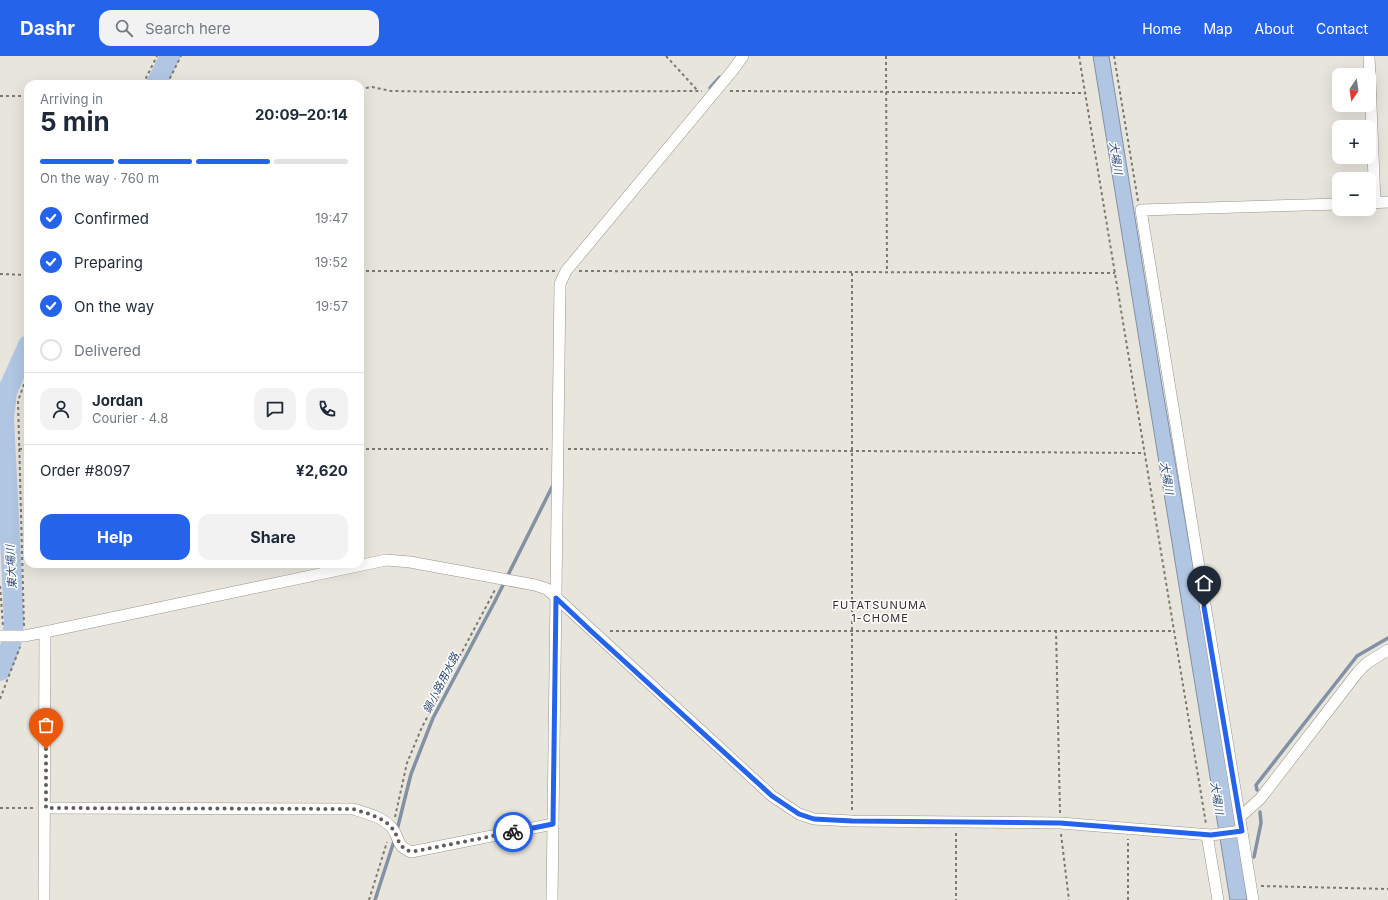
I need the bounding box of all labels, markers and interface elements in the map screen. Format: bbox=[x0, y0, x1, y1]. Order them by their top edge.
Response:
search box bbox=[99, 10, 379, 46]
text: Dashr bbox=[20, 17, 75, 40]
icon: search bbox=[113, 17, 135, 39]
text: Search here bbox=[145, 19, 231, 38]
text: Home bbox=[1142, 20, 1181, 37]
text: Map bbox=[1203, 20, 1233, 37]
text: About bbox=[1255, 20, 1294, 37]
text: Contact bbox=[1316, 20, 1368, 37]
north arrow bbox=[1332, 68, 1376, 112]
map controls bbox=[1332, 68, 1376, 216]
text: Arriving in bbox=[40, 91, 103, 107]
text: 20:09–20:14 bbox=[255, 105, 348, 124]
text: 5 min bbox=[40, 106, 110, 137]
button: + bbox=[1332, 120, 1376, 164]
water label: 大場川 bbox=[1107, 141, 1126, 176]
text: On the way · 760 m bbox=[40, 170, 159, 186]
button: − bbox=[1332, 172, 1376, 216]
icon: check bbox=[40, 207, 62, 229]
text: Confirmed bbox=[74, 209, 149, 228]
text: 19:47 bbox=[315, 210, 348, 226]
icon: check bbox=[40, 251, 62, 273]
text: Preparing bbox=[74, 253, 143, 272]
text: 19:52 bbox=[315, 254, 348, 270]
icon: check bbox=[40, 295, 62, 317]
text: On the way bbox=[74, 297, 154, 316]
text: 19:57 bbox=[316, 298, 348, 314]
text: Delivered bbox=[74, 341, 141, 360]
button: person bbox=[40, 388, 82, 430]
button: chat bbox=[254, 388, 296, 430]
button: phone bbox=[306, 388, 348, 430]
text: Jordan bbox=[92, 391, 143, 410]
text: Courier · 4.8 bbox=[92, 410, 168, 426]
text: Order #8097 bbox=[40, 461, 130, 480]
text: ¥2,620 bbox=[296, 461, 348, 480]
water label: 大場川 bbox=[1158, 461, 1177, 496]
button: Help bbox=[40, 514, 190, 560]
button: Share bbox=[198, 514, 348, 560]
water label: 東大場川 bbox=[3, 544, 19, 589]
pin bbox=[1187, 566, 1221, 607]
icon: home bbox=[1193, 572, 1215, 594]
district label: FUTATSUNUMA 1-CHOME bbox=[833, 598, 927, 625]
water label: 鍋小路用水路 bbox=[420, 650, 463, 716]
pin bbox=[29, 708, 63, 749]
icon: bag bbox=[35, 714, 57, 736]
water label: 大場川 bbox=[1208, 781, 1227, 816]
courier bbox=[493, 812, 533, 852]
icon: bike bbox=[502, 821, 524, 843]

